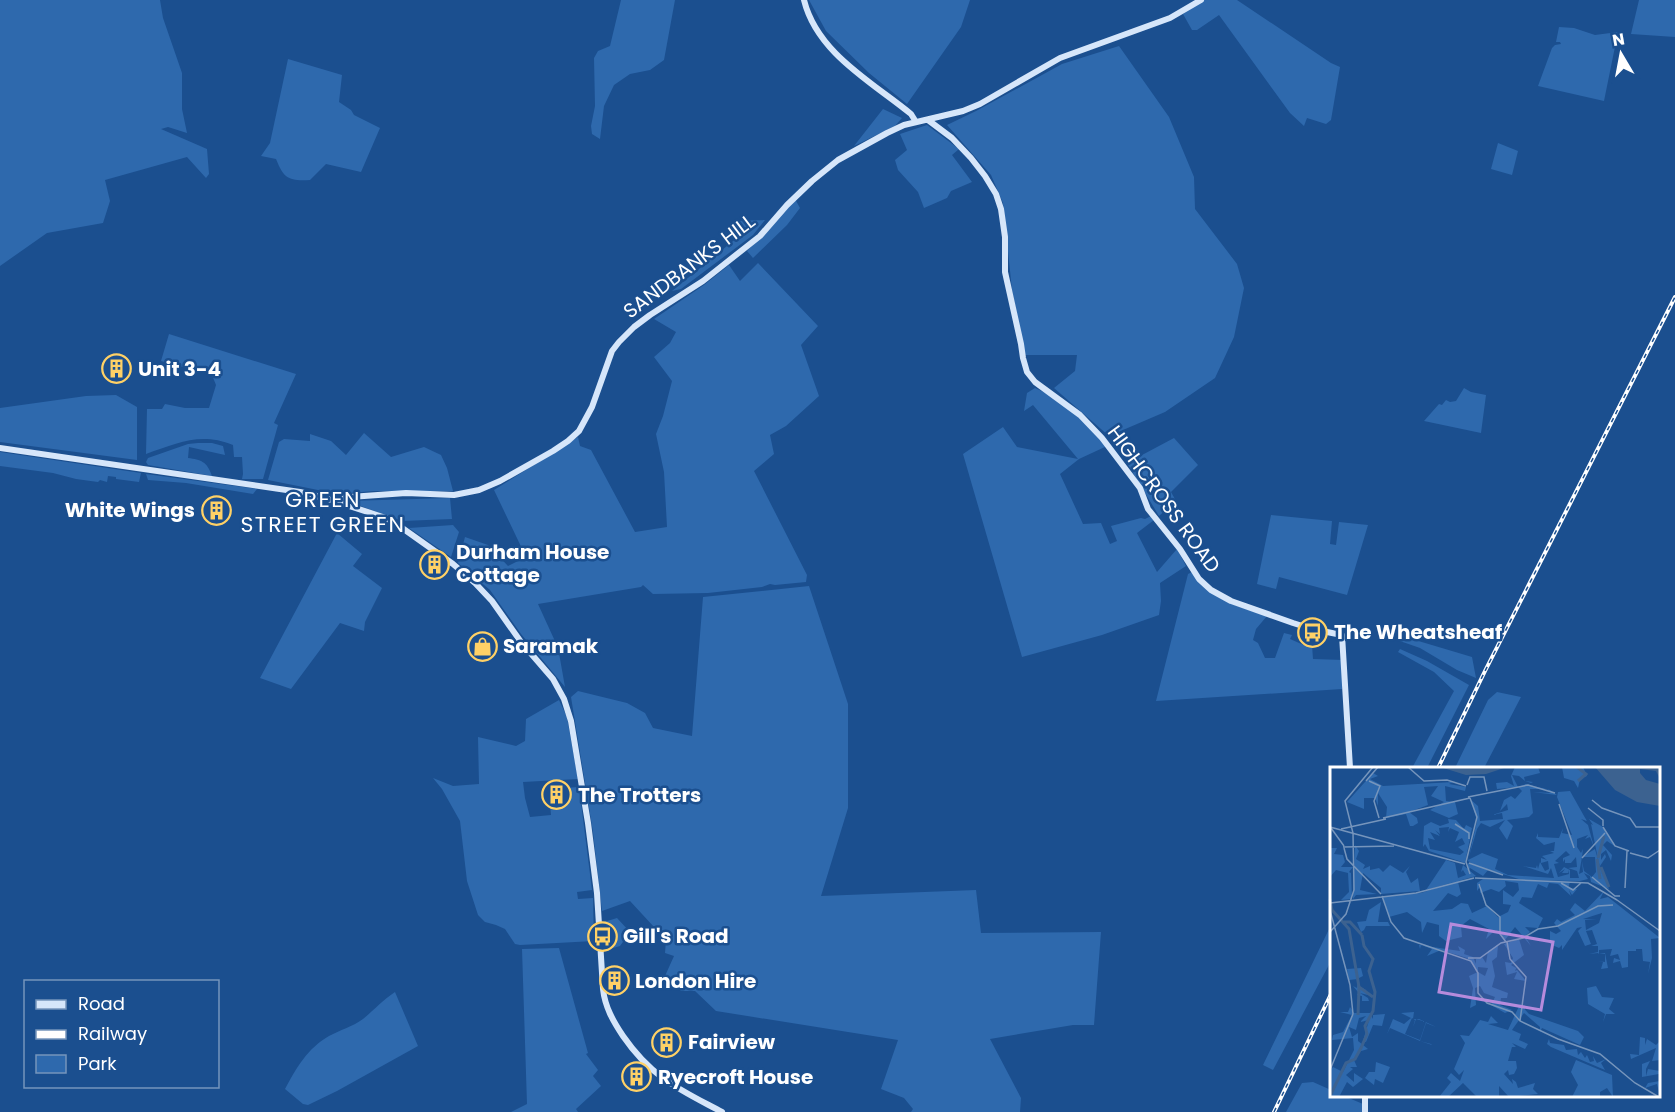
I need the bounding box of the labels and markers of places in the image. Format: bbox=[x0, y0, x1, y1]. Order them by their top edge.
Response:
building icon: Unit 3-4 bbox=[101, 353, 133, 385]
place label: Unit 3-4 bbox=[138, 355, 221, 383]
building icon: White Wings bbox=[200, 494, 232, 526]
place label: White Wings bbox=[65, 496, 195, 524]
place label: Durham House Cottage bbox=[456, 538, 609, 589]
building icon: Durham House Cottage bbox=[419, 548, 451, 580]
bus stop icon: The Wheatsheaf bbox=[1297, 616, 1329, 648]
place label: The Wheatsheaf bbox=[1334, 618, 1502, 646]
shop icon: Saramak bbox=[466, 630, 498, 662]
place label: Saramak bbox=[503, 632, 599, 660]
building icon: The Trotters bbox=[541, 779, 573, 811]
place label: The Trotters bbox=[578, 781, 701, 809]
bus stop icon: Gill's Road bbox=[586, 920, 618, 952]
place label: Gill's Road bbox=[623, 922, 729, 950]
building icon: London Hire bbox=[598, 965, 630, 997]
place label: London Hire bbox=[635, 967, 756, 995]
building icon: Fairview bbox=[651, 1026, 683, 1058]
place label: Fairview bbox=[688, 1028, 776, 1056]
building icon: Ryecroft House bbox=[621, 1061, 653, 1093]
place label: Ryecroft House bbox=[658, 1063, 813, 1091]

